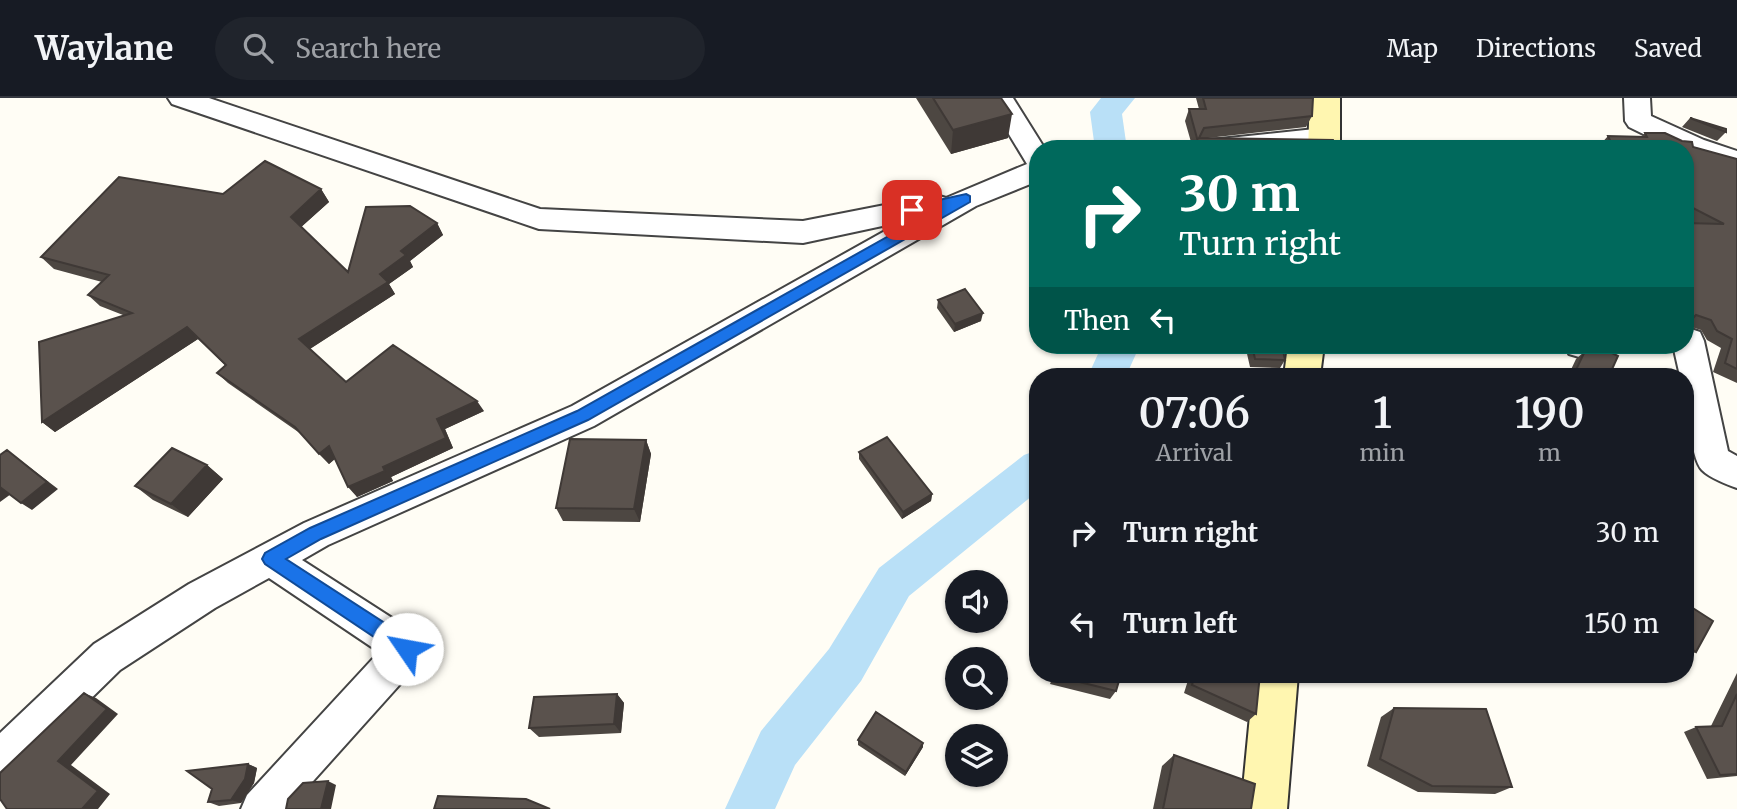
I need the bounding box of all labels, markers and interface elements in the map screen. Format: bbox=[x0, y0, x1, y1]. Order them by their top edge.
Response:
search box bbox=[215, 17, 705, 80]
text: Waylane bbox=[35, 28, 173, 69]
icon: search bbox=[239, 29, 277, 67]
text: Search here bbox=[295, 32, 441, 65]
text: Map bbox=[1387, 33, 1438, 64]
text: Directions bbox=[1476, 33, 1596, 64]
text: Saved bbox=[1634, 33, 1702, 64]
text: 30 m bbox=[1179, 163, 1300, 224]
icon: right bbox=[1064, 168, 1155, 259]
pin bbox=[882, 180, 942, 240]
icon: arrive bbox=[893, 191, 931, 229]
text: Turn right bbox=[1179, 224, 1341, 264]
icon: left bbox=[1144, 301, 1182, 339]
text: Then bbox=[1064, 304, 1130, 337]
text: 07:06 bbox=[1138, 387, 1250, 439]
text: 1 bbox=[1373, 387, 1392, 439]
text: 190 bbox=[1514, 387, 1585, 439]
text: Arrival bbox=[1156, 438, 1233, 467]
text: min bbox=[1359, 438, 1405, 467]
text: m bbox=[1538, 438, 1561, 467]
icon: right bbox=[1064, 514, 1102, 552]
text: Turn right bbox=[1123, 516, 1258, 549]
text: 30 m bbox=[1596, 516, 1659, 549]
map controls bbox=[945, 570, 1008, 787]
button: sound bbox=[945, 570, 1008, 633]
icon: left bbox=[1064, 605, 1102, 643]
text: Turn left bbox=[1123, 607, 1237, 640]
text: 150 m bbox=[1585, 607, 1659, 640]
position arrow bbox=[370, 612, 444, 686]
button: search bbox=[945, 647, 1008, 710]
button: layers bbox=[945, 724, 1008, 787]

